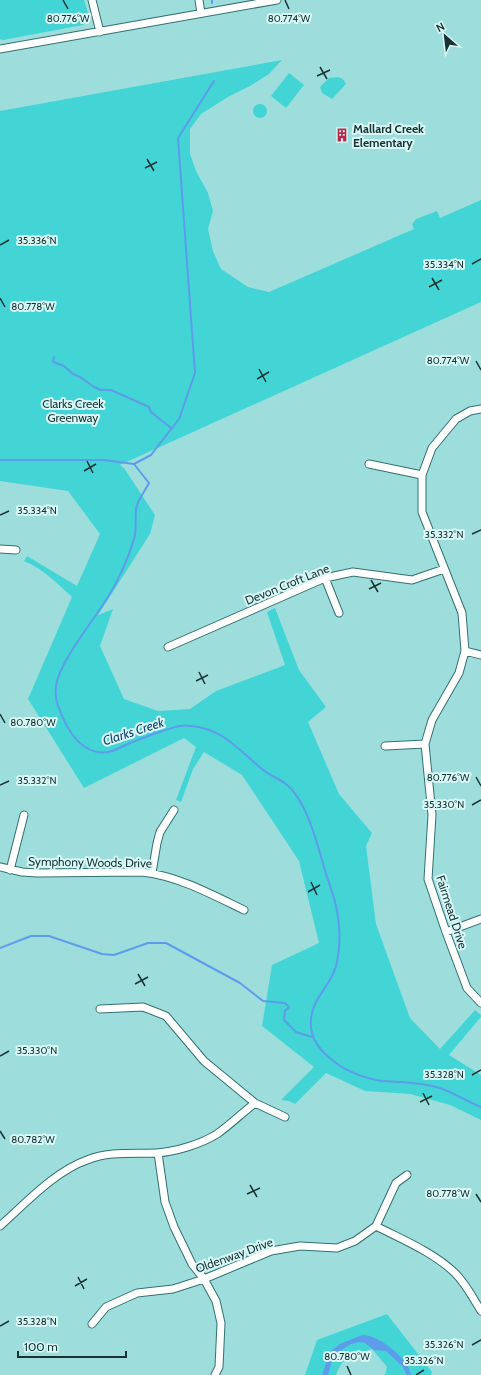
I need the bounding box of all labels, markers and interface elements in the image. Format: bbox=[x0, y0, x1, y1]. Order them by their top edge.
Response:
text: 80.776°W bbox=[47, 12, 90, 25]
text: 80.774°W bbox=[268, 12, 311, 25]
north arrow bbox=[425, 16, 465, 56]
text: N bbox=[434, 19, 447, 35]
place label: Mallard Creek Elementary bbox=[353, 121, 424, 150]
building icon: Mallard Creek Elementary bbox=[334, 127, 350, 143]
text: 35.336°N bbox=[17, 234, 57, 247]
text: 35.334°N bbox=[424, 258, 464, 271]
text: 80.778°W bbox=[11, 300, 55, 313]
text: 80.774°W bbox=[427, 354, 470, 367]
park label: Clarks Creek Greenway bbox=[42, 396, 104, 425]
text: 35.334°N bbox=[17, 504, 57, 517]
text: 35.332°N bbox=[425, 528, 463, 541]
street label: Devon Croft Lane bbox=[243, 560, 331, 608]
water label: Clarks Creek bbox=[100, 713, 166, 748]
text: 80.780°W bbox=[10, 716, 56, 729]
text: 80.776°W bbox=[427, 771, 470, 784]
text: 35.332°N bbox=[18, 774, 56, 787]
text: 35.330°N bbox=[424, 798, 464, 811]
street label: Symphony Woods Drive bbox=[28, 853, 152, 871]
street label: Fairmead Drive bbox=[433, 873, 471, 951]
text: 35.330°N bbox=[17, 1044, 57, 1057]
text: 35.328°N bbox=[424, 1068, 464, 1081]
text: 80.782°W bbox=[11, 1133, 55, 1146]
text: 80.778°W bbox=[426, 1187, 470, 1200]
street label: Oldenway Drive bbox=[193, 1234, 275, 1276]
text: 35.328°N bbox=[17, 1315, 57, 1328]
scale bar bbox=[18, 1333, 126, 1359]
text: 35.326°N bbox=[424, 1338, 464, 1351]
text: 100 m bbox=[24, 1339, 58, 1354]
text: 80.780°W bbox=[324, 1350, 370, 1363]
text: 35.326°N bbox=[404, 1354, 444, 1367]

